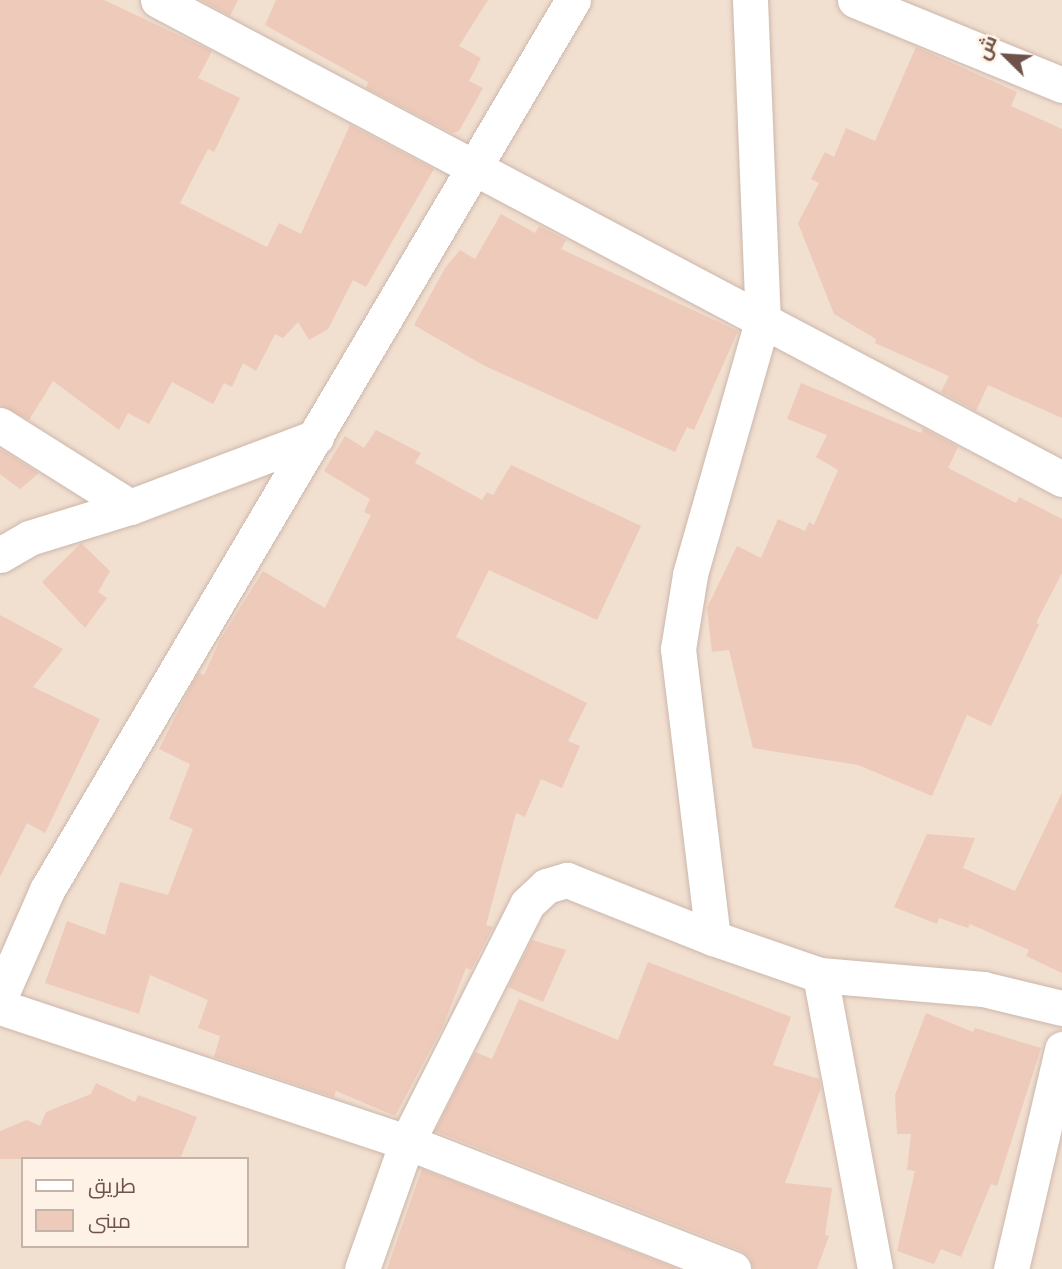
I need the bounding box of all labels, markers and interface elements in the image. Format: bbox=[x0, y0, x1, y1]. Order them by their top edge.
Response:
north arrow bbox=[971, 21, 1041, 91]
text: ش bbox=[971, 31, 1003, 63]
legend bbox=[21, 1157, 248, 1248]
text: طريق bbox=[88, 1173, 136, 1199]
text: مبنى bbox=[88, 1208, 131, 1234]

